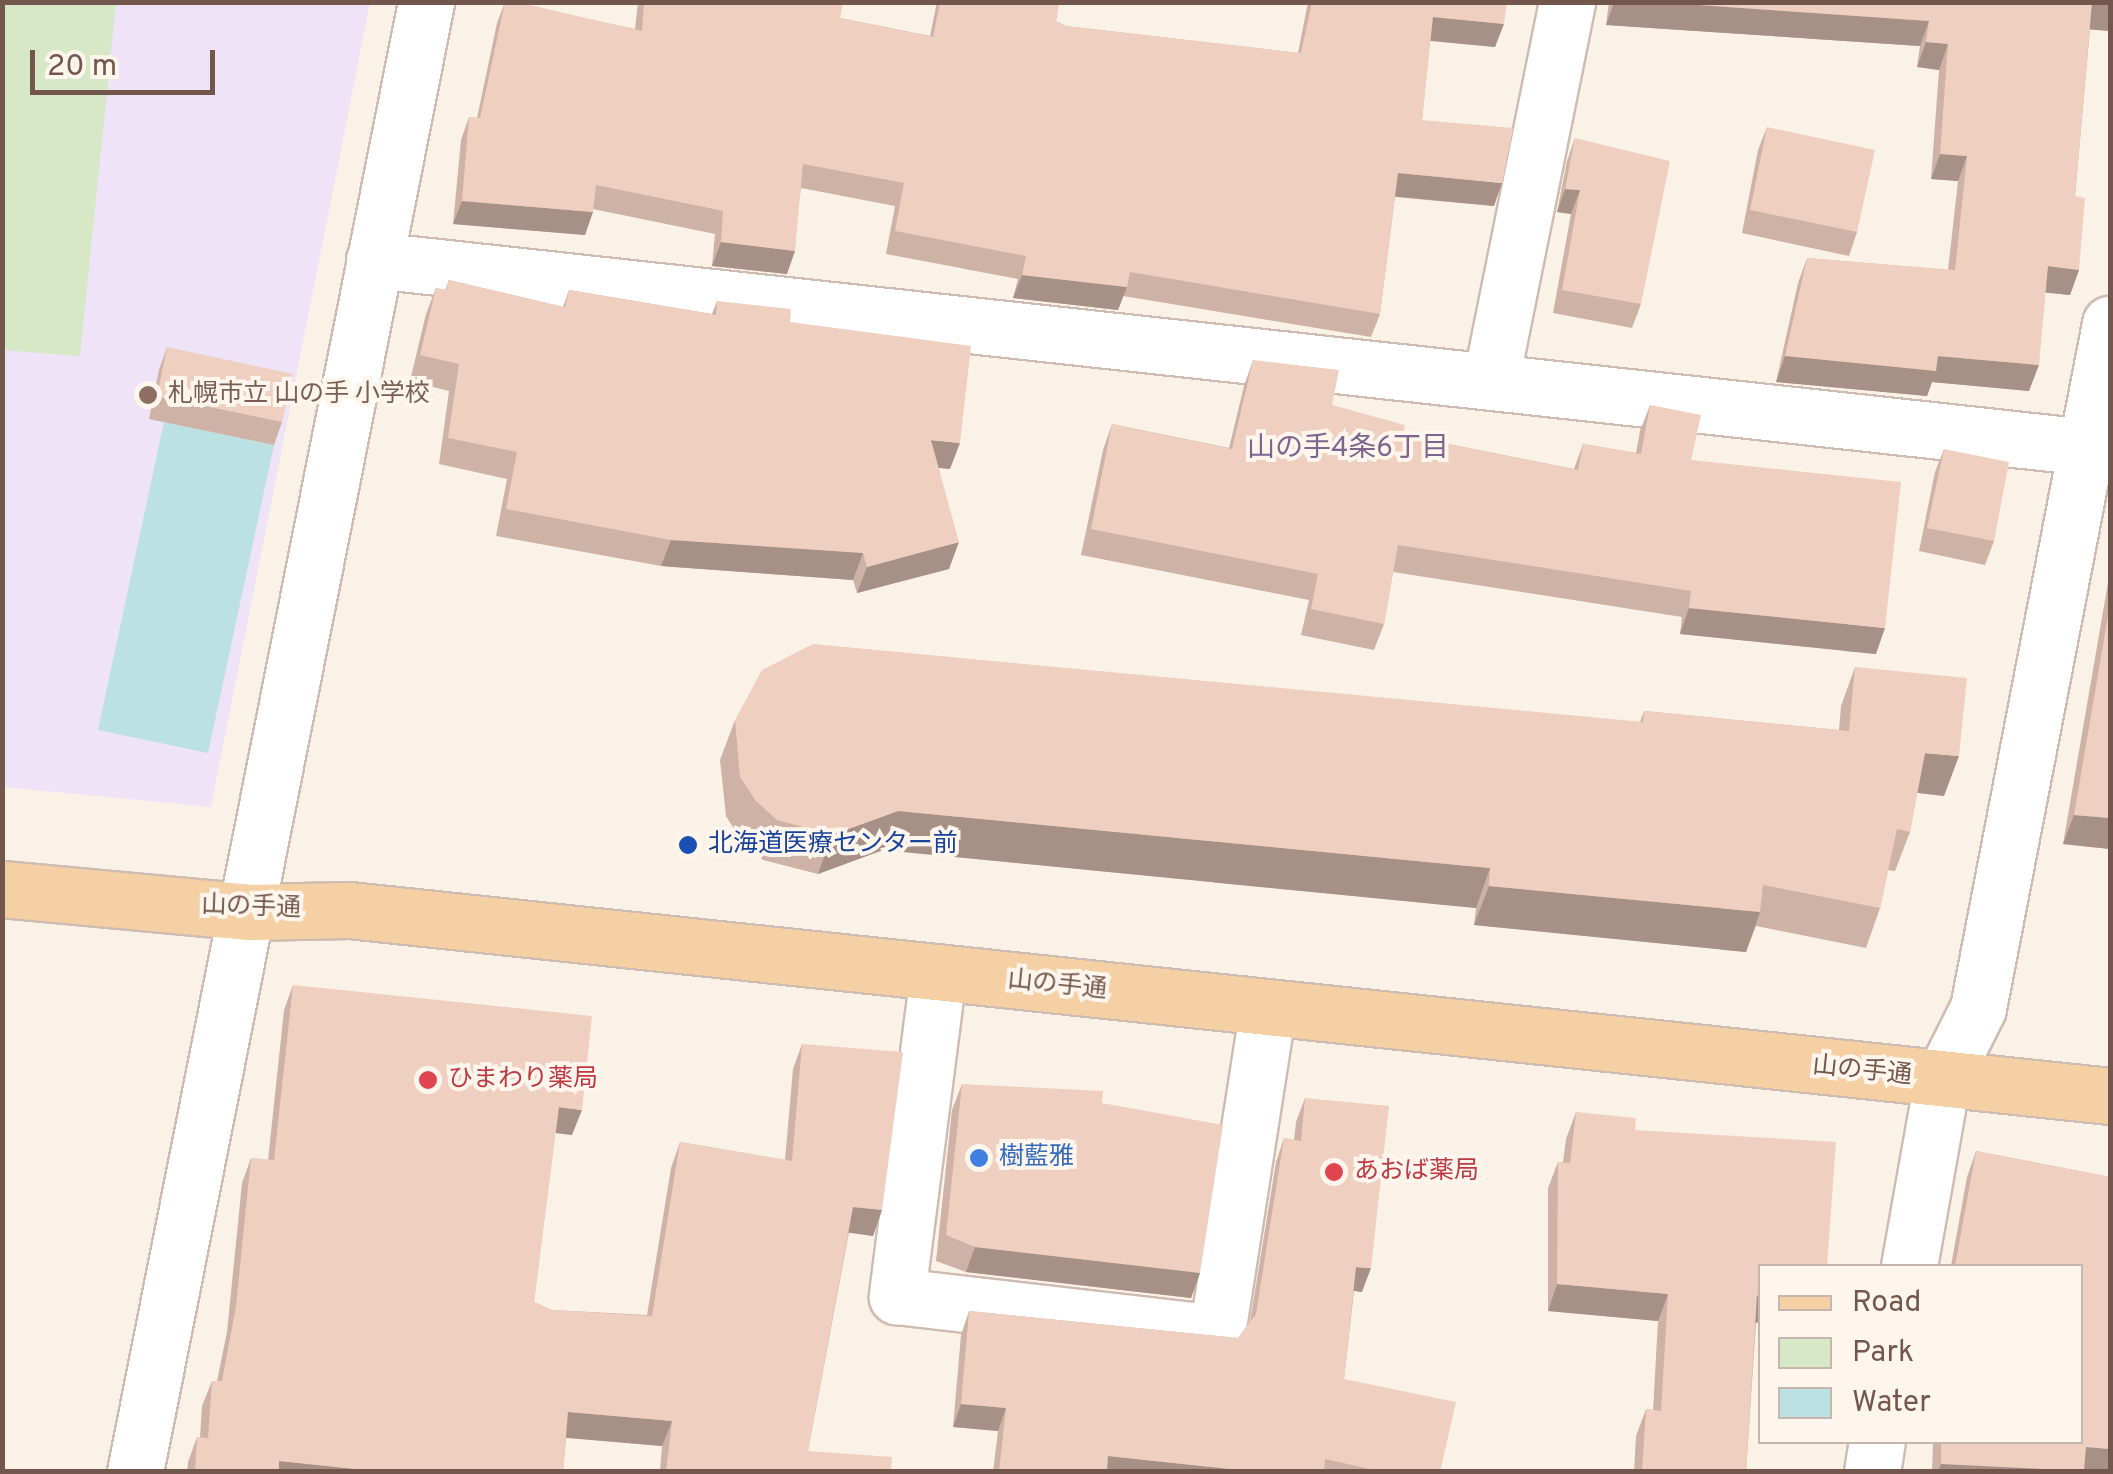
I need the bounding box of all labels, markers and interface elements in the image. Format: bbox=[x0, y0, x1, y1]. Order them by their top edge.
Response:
scale bar bbox=[35, 30, 220, 92]
text: 20 m bbox=[47, 49, 117, 86]
place label: 札幌市立 山の手 小学校 bbox=[168, 380, 430, 410]
marker: 札幌市立 山の手 小学校 bbox=[137, 384, 159, 406]
district label: 山の手4条6丁目 bbox=[1247, 432, 1449, 466]
place label: 北海道医療センター前 bbox=[708, 830, 958, 860]
marker: 北海道医療センター前 bbox=[677, 834, 699, 856]
street label: 山の手通 bbox=[201, 891, 301, 925]
street label: 山の手通 bbox=[1006, 966, 1108, 1006]
street label: 山の手通 bbox=[1811, 1052, 1913, 1092]
place label: ひまわり薬局 bbox=[448, 1065, 598, 1095]
marker: ひまわり薬局 bbox=[417, 1069, 439, 1091]
place label: 樹藍雅 bbox=[999, 1143, 1074, 1173]
marker: 樹藍雅 bbox=[968, 1147, 990, 1169]
place label: あおば薬局 bbox=[1354, 1157, 1479, 1187]
marker: あおば薬局 bbox=[1323, 1161, 1345, 1183]
legend bbox=[1758, 1264, 2083, 1444]
text: Road bbox=[1852, 1285, 1921, 1322]
text: Park bbox=[1852, 1335, 1914, 1372]
text: Water bbox=[1852, 1385, 1931, 1422]

